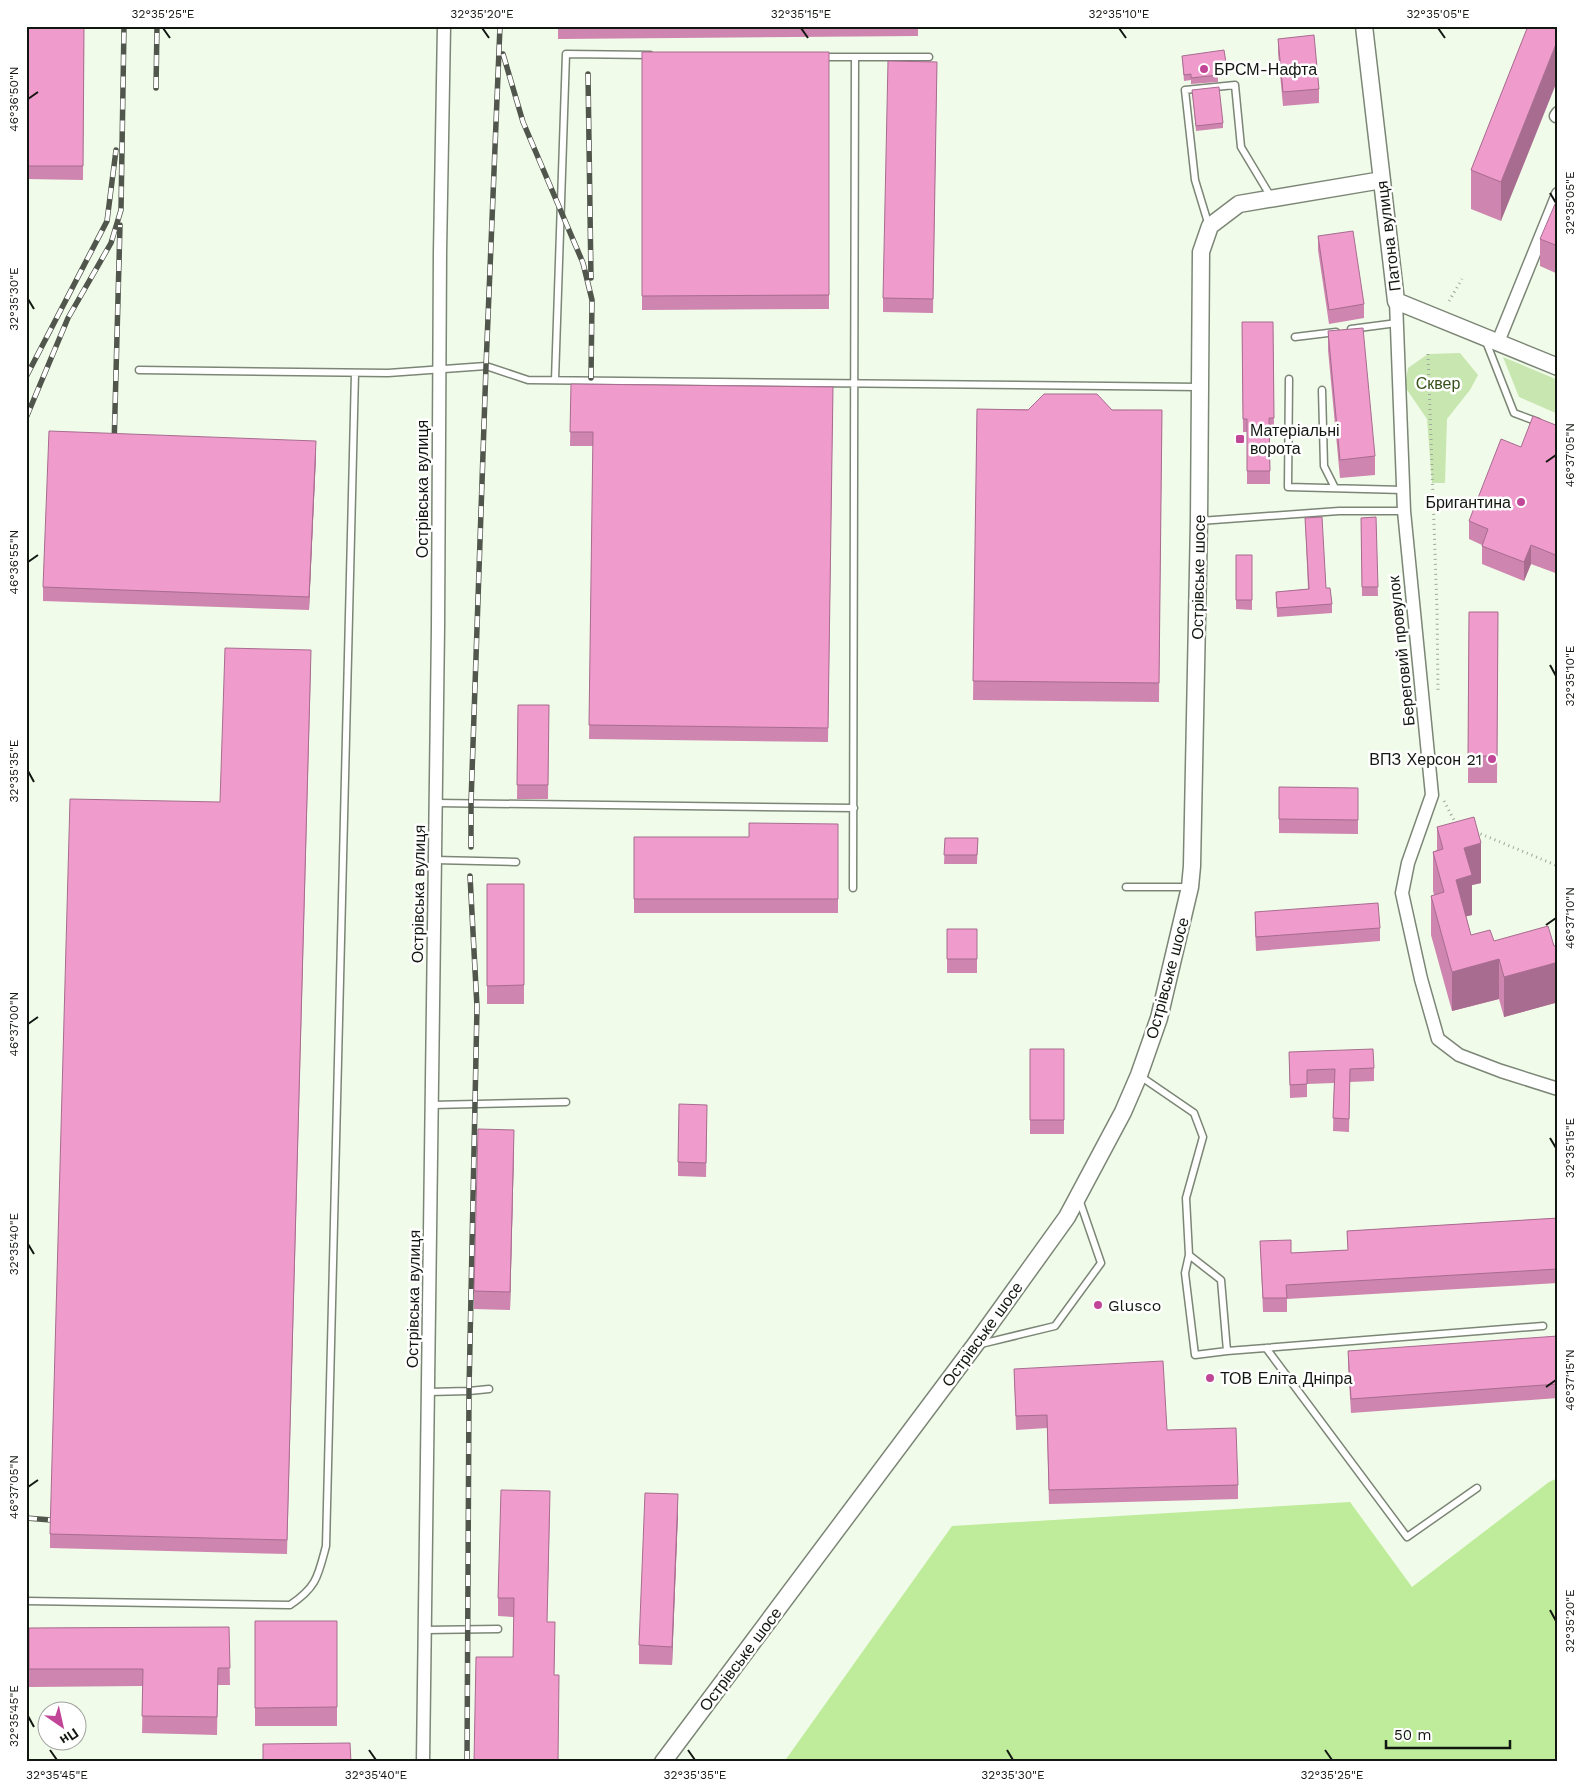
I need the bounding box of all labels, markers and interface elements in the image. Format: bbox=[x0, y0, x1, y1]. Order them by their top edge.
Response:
text: 32°35'25"E bbox=[132, 7, 195, 21]
text: 32°35'20"E bbox=[450, 7, 514, 21]
text: 32°35'15"E bbox=[771, 7, 832, 21]
text: 32°35'10"E bbox=[1089, 7, 1150, 21]
text: 32°35'05"E bbox=[1406, 7, 1470, 21]
place label: БРСМ-Нафта bbox=[1214, 60, 1317, 79]
marker: БРСМ-Нафта bbox=[1198, 63, 1210, 75]
text: 46°36'50"N bbox=[7, 66, 21, 132]
text: 32°35'05"E bbox=[1563, 171, 1577, 235]
street label: Патона вулиця bbox=[1372, 180, 1405, 292]
text: 32°35'30"E bbox=[7, 267, 21, 331]
park label: Сквер bbox=[1416, 374, 1460, 393]
street label: Острівська вулиця bbox=[413, 420, 432, 558]
place label: Матеріальні ворота bbox=[1250, 421, 1340, 458]
text: 46°37'05"N bbox=[1563, 423, 1577, 487]
marker: Матеріальні ворота bbox=[1234, 433, 1246, 445]
place label: Бригантина bbox=[1425, 493, 1511, 512]
marker: Бригантина bbox=[1515, 496, 1527, 508]
street label: Острівське шосе bbox=[1188, 514, 1209, 640]
text: 46°36'55"N bbox=[7, 530, 21, 594]
street label: Береговий провулок bbox=[1384, 574, 1419, 727]
text: 32°35'10"E bbox=[1563, 645, 1577, 706]
text: 32°35'35"E bbox=[7, 739, 21, 802]
place label: ВПЗ Херсон 21 bbox=[1369, 750, 1482, 769]
marker: ВПЗ Херсон 21 bbox=[1486, 753, 1498, 765]
street label: Острівська вулиця bbox=[408, 825, 429, 963]
text: 46°37'10"N bbox=[1563, 887, 1577, 949]
street label: Острівське шосе bbox=[1142, 915, 1193, 1041]
text: 46°37'00"N bbox=[7, 992, 21, 1056]
text: 32°35'15"E bbox=[1563, 1117, 1577, 1178]
text: 32°35'40"E bbox=[7, 1212, 21, 1275]
street label: Острівська вулиця bbox=[403, 1230, 424, 1368]
street label: Острівське шосе bbox=[938, 1278, 1027, 1390]
place label: Glusco bbox=[1108, 1296, 1161, 1315]
marker: Glusco bbox=[1092, 1299, 1104, 1311]
text: 46°37'15"N bbox=[1563, 1349, 1577, 1411]
place label: ТОВ Еліта Дніпра bbox=[1220, 1369, 1352, 1388]
marker: ТОВ Еліта Дніпра bbox=[1204, 1372, 1216, 1384]
text: 46°37'05"N bbox=[7, 1455, 21, 1519]
text: 32°35'20"E bbox=[1563, 1589, 1577, 1653]
street label: Острівське шосе bbox=[695, 1604, 786, 1715]
text: 32°35'45"E bbox=[7, 1685, 21, 1747]
north arrow bbox=[38, 1700, 88, 1750]
scale bar bbox=[1386, 1718, 1510, 1750]
text: Пн bbox=[57, 1725, 81, 1749]
text: 50 m bbox=[1394, 1726, 1431, 1744]
text: 32°35'45"E bbox=[26, 1768, 88, 1782]
text: 32°35'40"E bbox=[345, 1768, 408, 1782]
text: 32°35'35"E bbox=[664, 1768, 727, 1782]
text: 32°35'30"E bbox=[981, 1768, 1045, 1782]
text: 32°35'25"E bbox=[1301, 1768, 1364, 1782]

